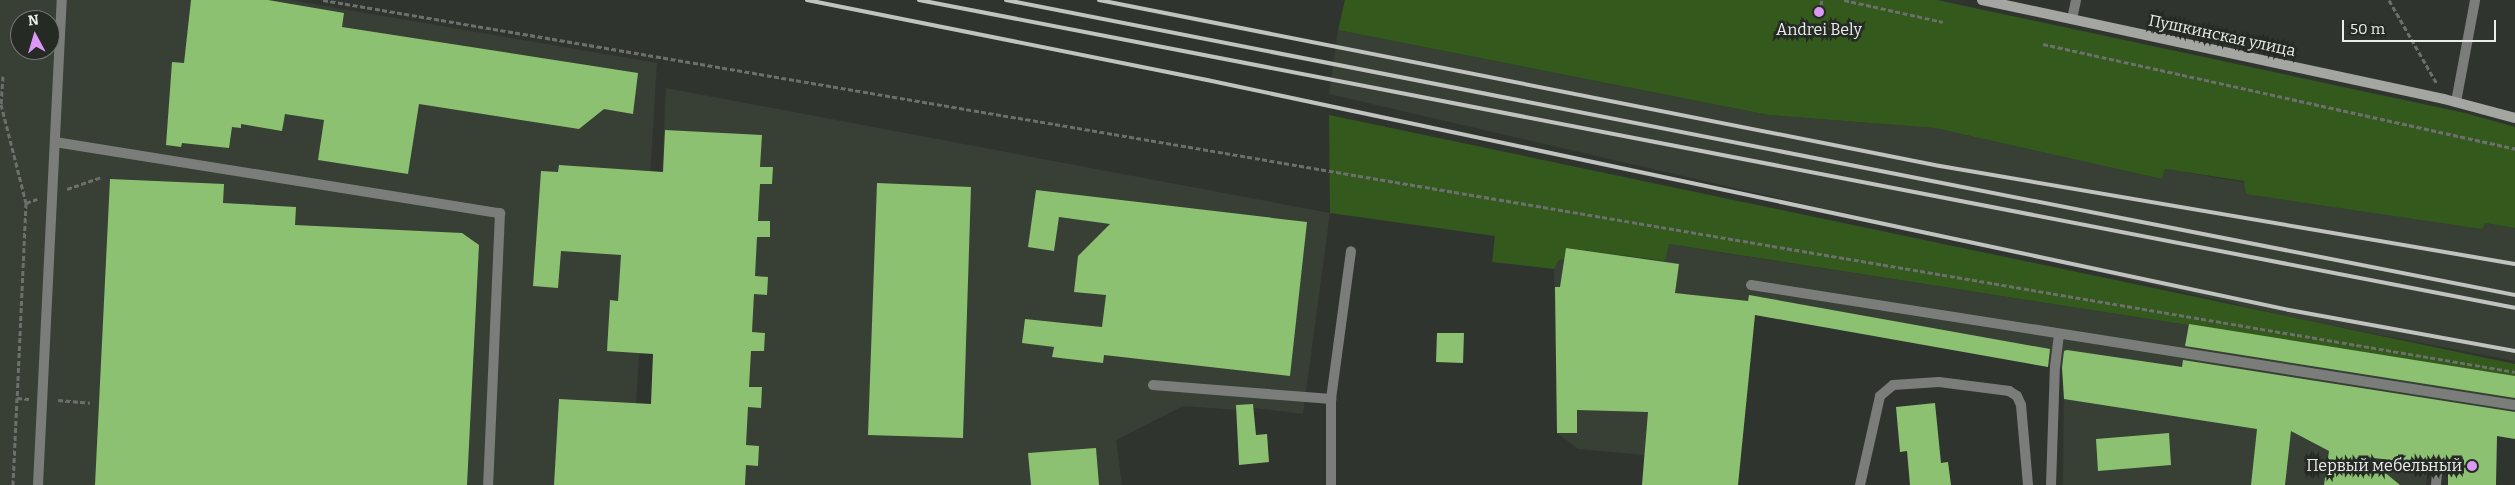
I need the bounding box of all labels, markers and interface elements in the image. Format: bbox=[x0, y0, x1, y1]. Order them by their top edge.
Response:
marker: Andrei Bely bbox=[1813, 6, 1825, 18]
north arrow bbox=[10, 10, 60, 60]
scale bar bbox=[2345, 10, 2499, 42]
street label: Пушкинская улица bbox=[2147, 11, 2297, 61]
text: N bbox=[27, 12, 40, 30]
place label: Andrei Bely bbox=[1776, 20, 1862, 40]
text: 50 m bbox=[2350, 20, 2385, 38]
place label: Первый мебельный bbox=[2306, 456, 2462, 476]
marker: Первый мебельный bbox=[2466, 460, 2478, 472]

